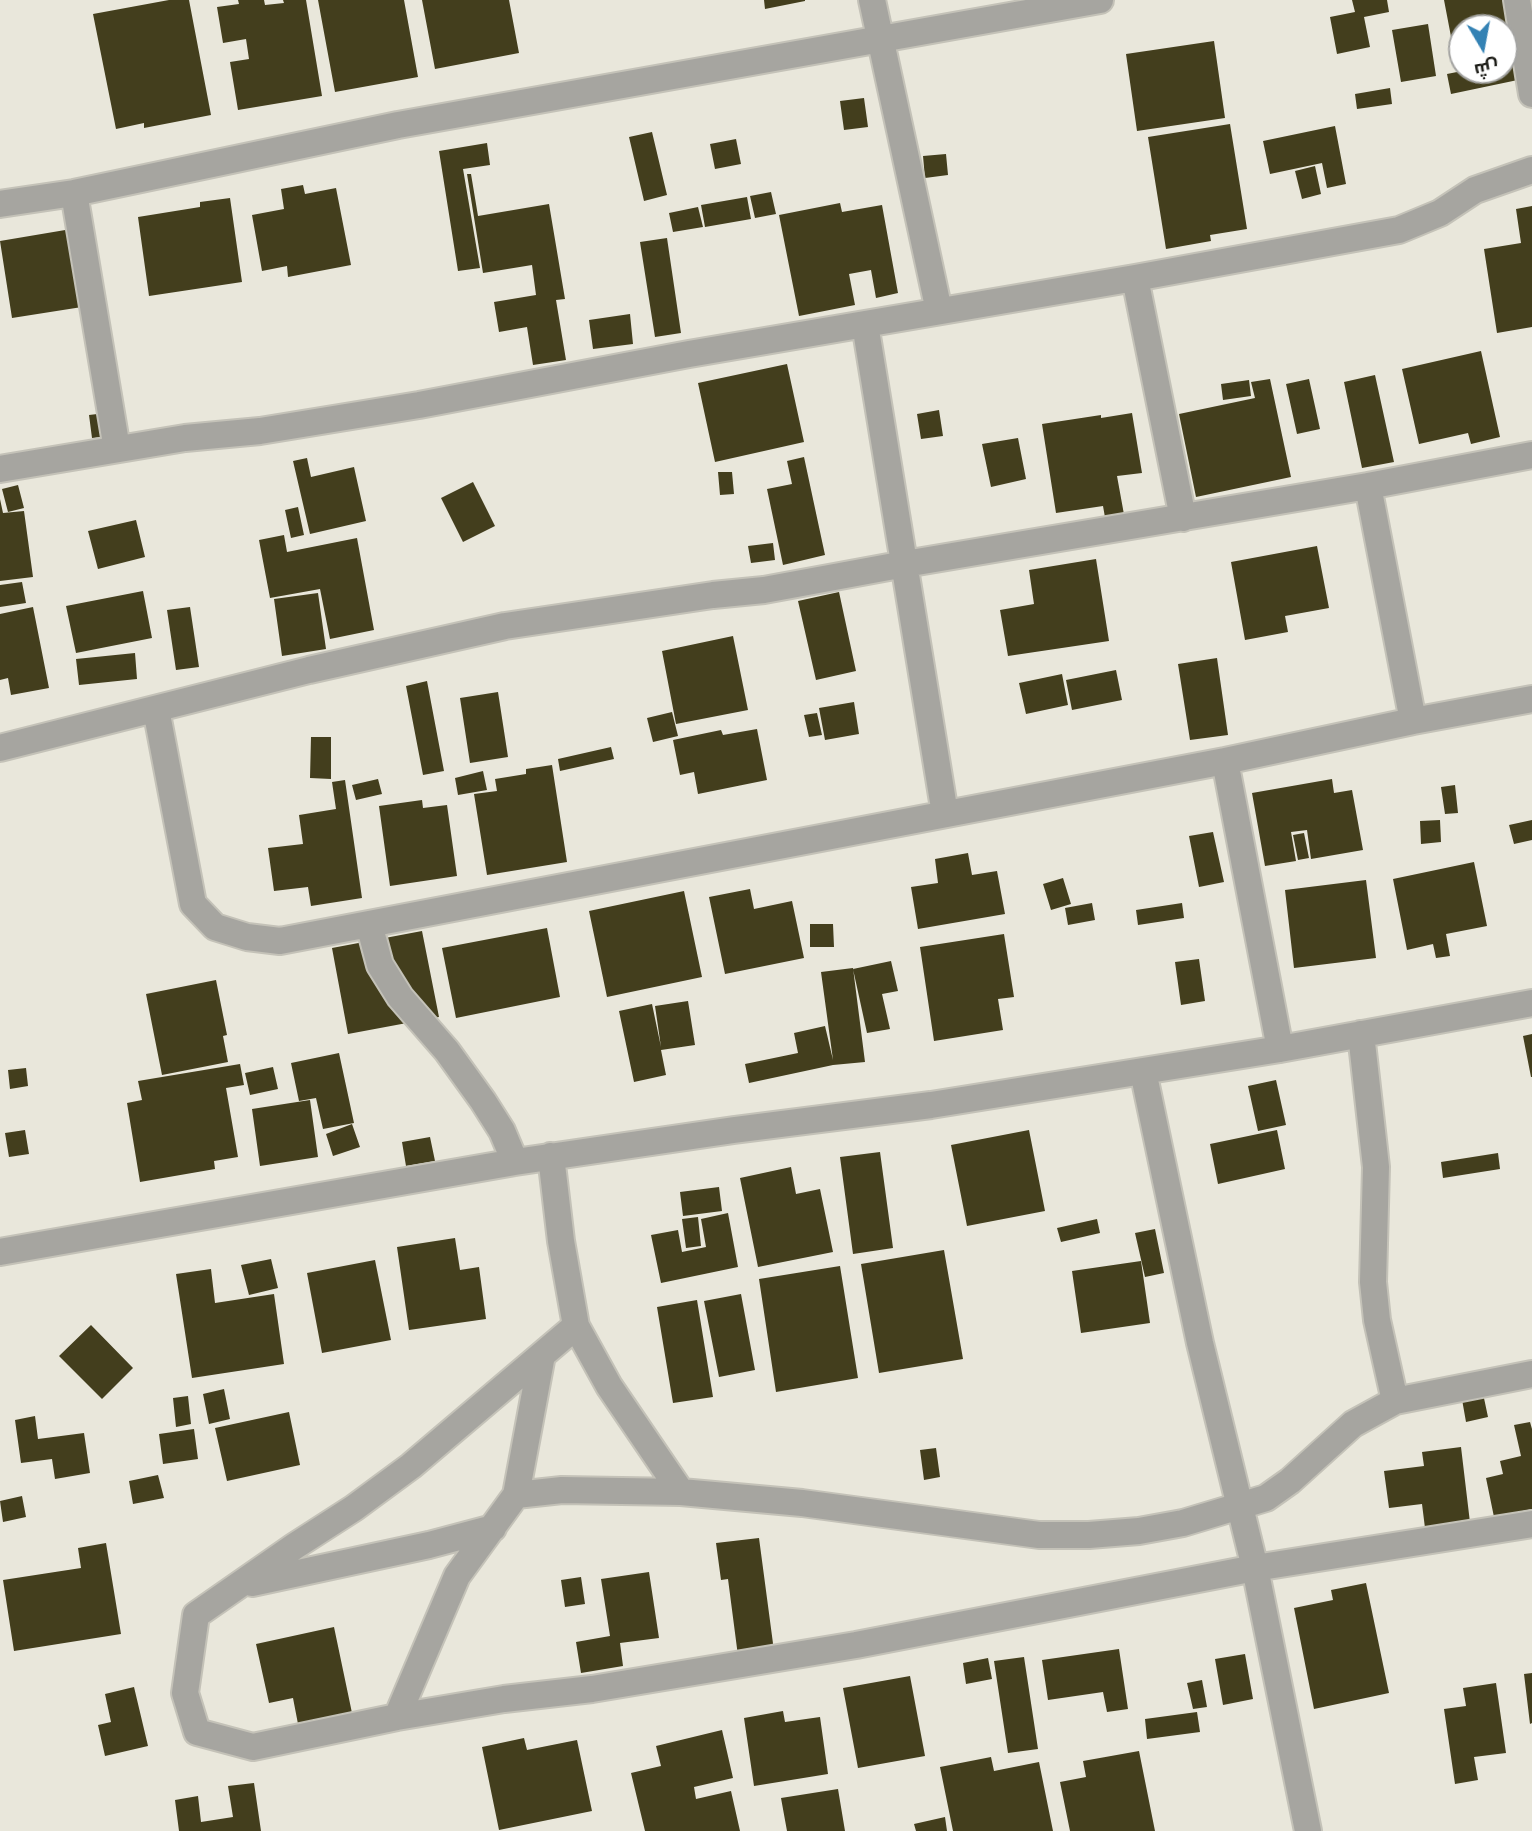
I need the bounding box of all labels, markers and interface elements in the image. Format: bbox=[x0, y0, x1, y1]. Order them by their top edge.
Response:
north arrow bbox=[1448, 14, 1518, 84]
text: ش bbox=[1473, 57, 1500, 80]

